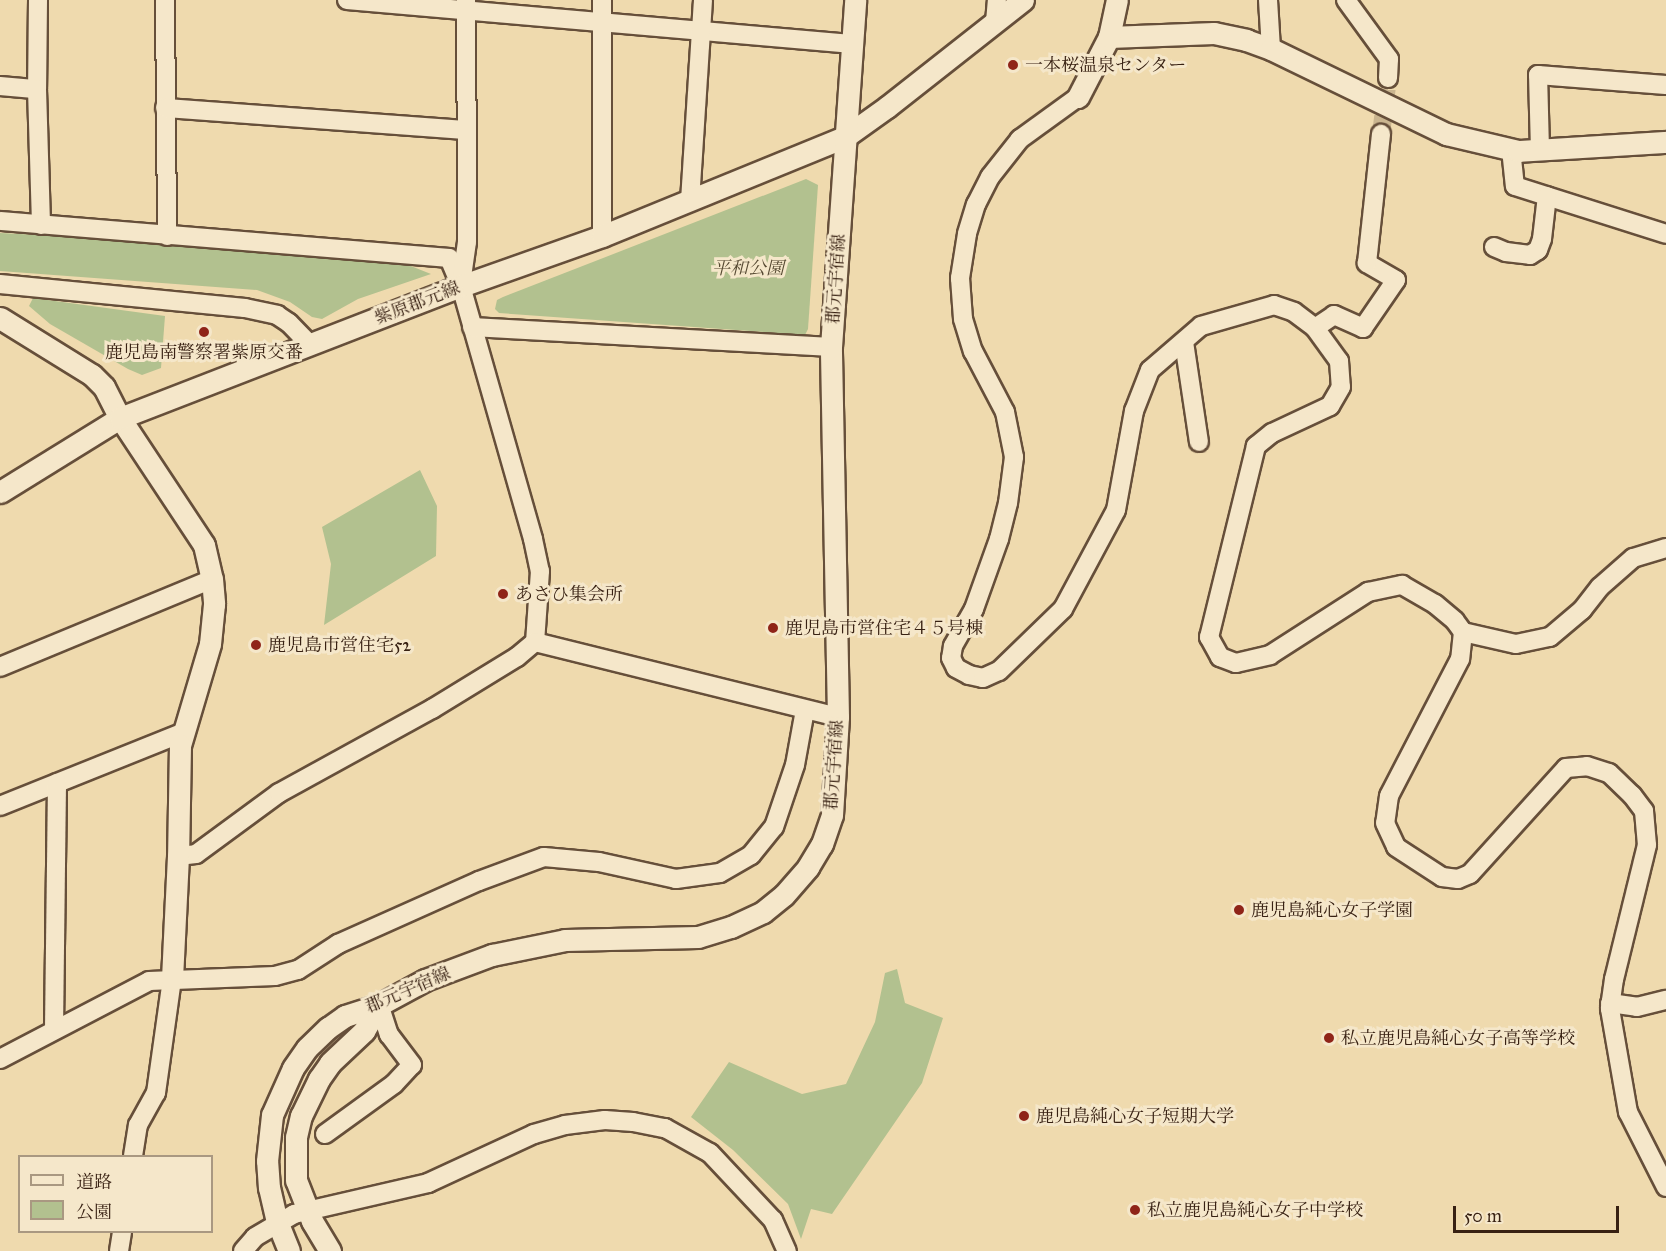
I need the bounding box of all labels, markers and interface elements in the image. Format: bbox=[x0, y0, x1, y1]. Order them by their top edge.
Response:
place label: 一本桜温泉センター bbox=[1025, 54, 1187, 76]
marker: 一本桜温泉センター bbox=[1006, 58, 1020, 72]
street label: 郡元宇宿線 bbox=[822, 233, 850, 325]
park label: 平和公園 bbox=[712, 257, 784, 279]
street label: 紫原郡元線 bbox=[371, 277, 463, 329]
marker: 鹿児島南警察署紫原交番 bbox=[197, 325, 211, 339]
place label: 鹿児島南警察署紫原交番 bbox=[105, 341, 303, 363]
place label: あさひ集会所 bbox=[515, 583, 623, 605]
marker: あさひ集会所 bbox=[496, 587, 510, 601]
place label: 鹿児島市営住宅４５号棟 bbox=[785, 617, 983, 639]
marker: 鹿児島市営住宅４５号棟 bbox=[766, 621, 780, 635]
place label: 鹿児島市営住宅52 bbox=[268, 634, 411, 656]
marker: 鹿児島市営住宅52 bbox=[249, 638, 263, 652]
street label: 郡元宇宿線 bbox=[820, 719, 848, 811]
place label: 鹿児島純心女子学園 bbox=[1251, 899, 1413, 921]
marker: 鹿児島純心女子学園 bbox=[1232, 903, 1246, 917]
street label: 郡元宇宿線 bbox=[362, 962, 454, 1018]
place label: 私立鹿児島純心女子高等学校 bbox=[1341, 1027, 1575, 1049]
marker: 私立鹿児島純心女子高等学校 bbox=[1322, 1031, 1336, 1045]
place label: 鹿児島純心女子短期大学 bbox=[1036, 1105, 1234, 1127]
marker: 鹿児島純心女子短期大学 bbox=[1017, 1109, 1031, 1123]
legend bbox=[18, 1155, 213, 1233]
text: 道路 bbox=[76, 1171, 112, 1193]
scale bar bbox=[1456, 1194, 1622, 1232]
place label: 私立鹿児島純心女子中学校 bbox=[1147, 1199, 1363, 1221]
text: 公園 bbox=[76, 1201, 112, 1223]
marker: 私立鹿児島純心女子中学校 bbox=[1128, 1203, 1142, 1217]
text: 50 m bbox=[1464, 1205, 1502, 1227]

